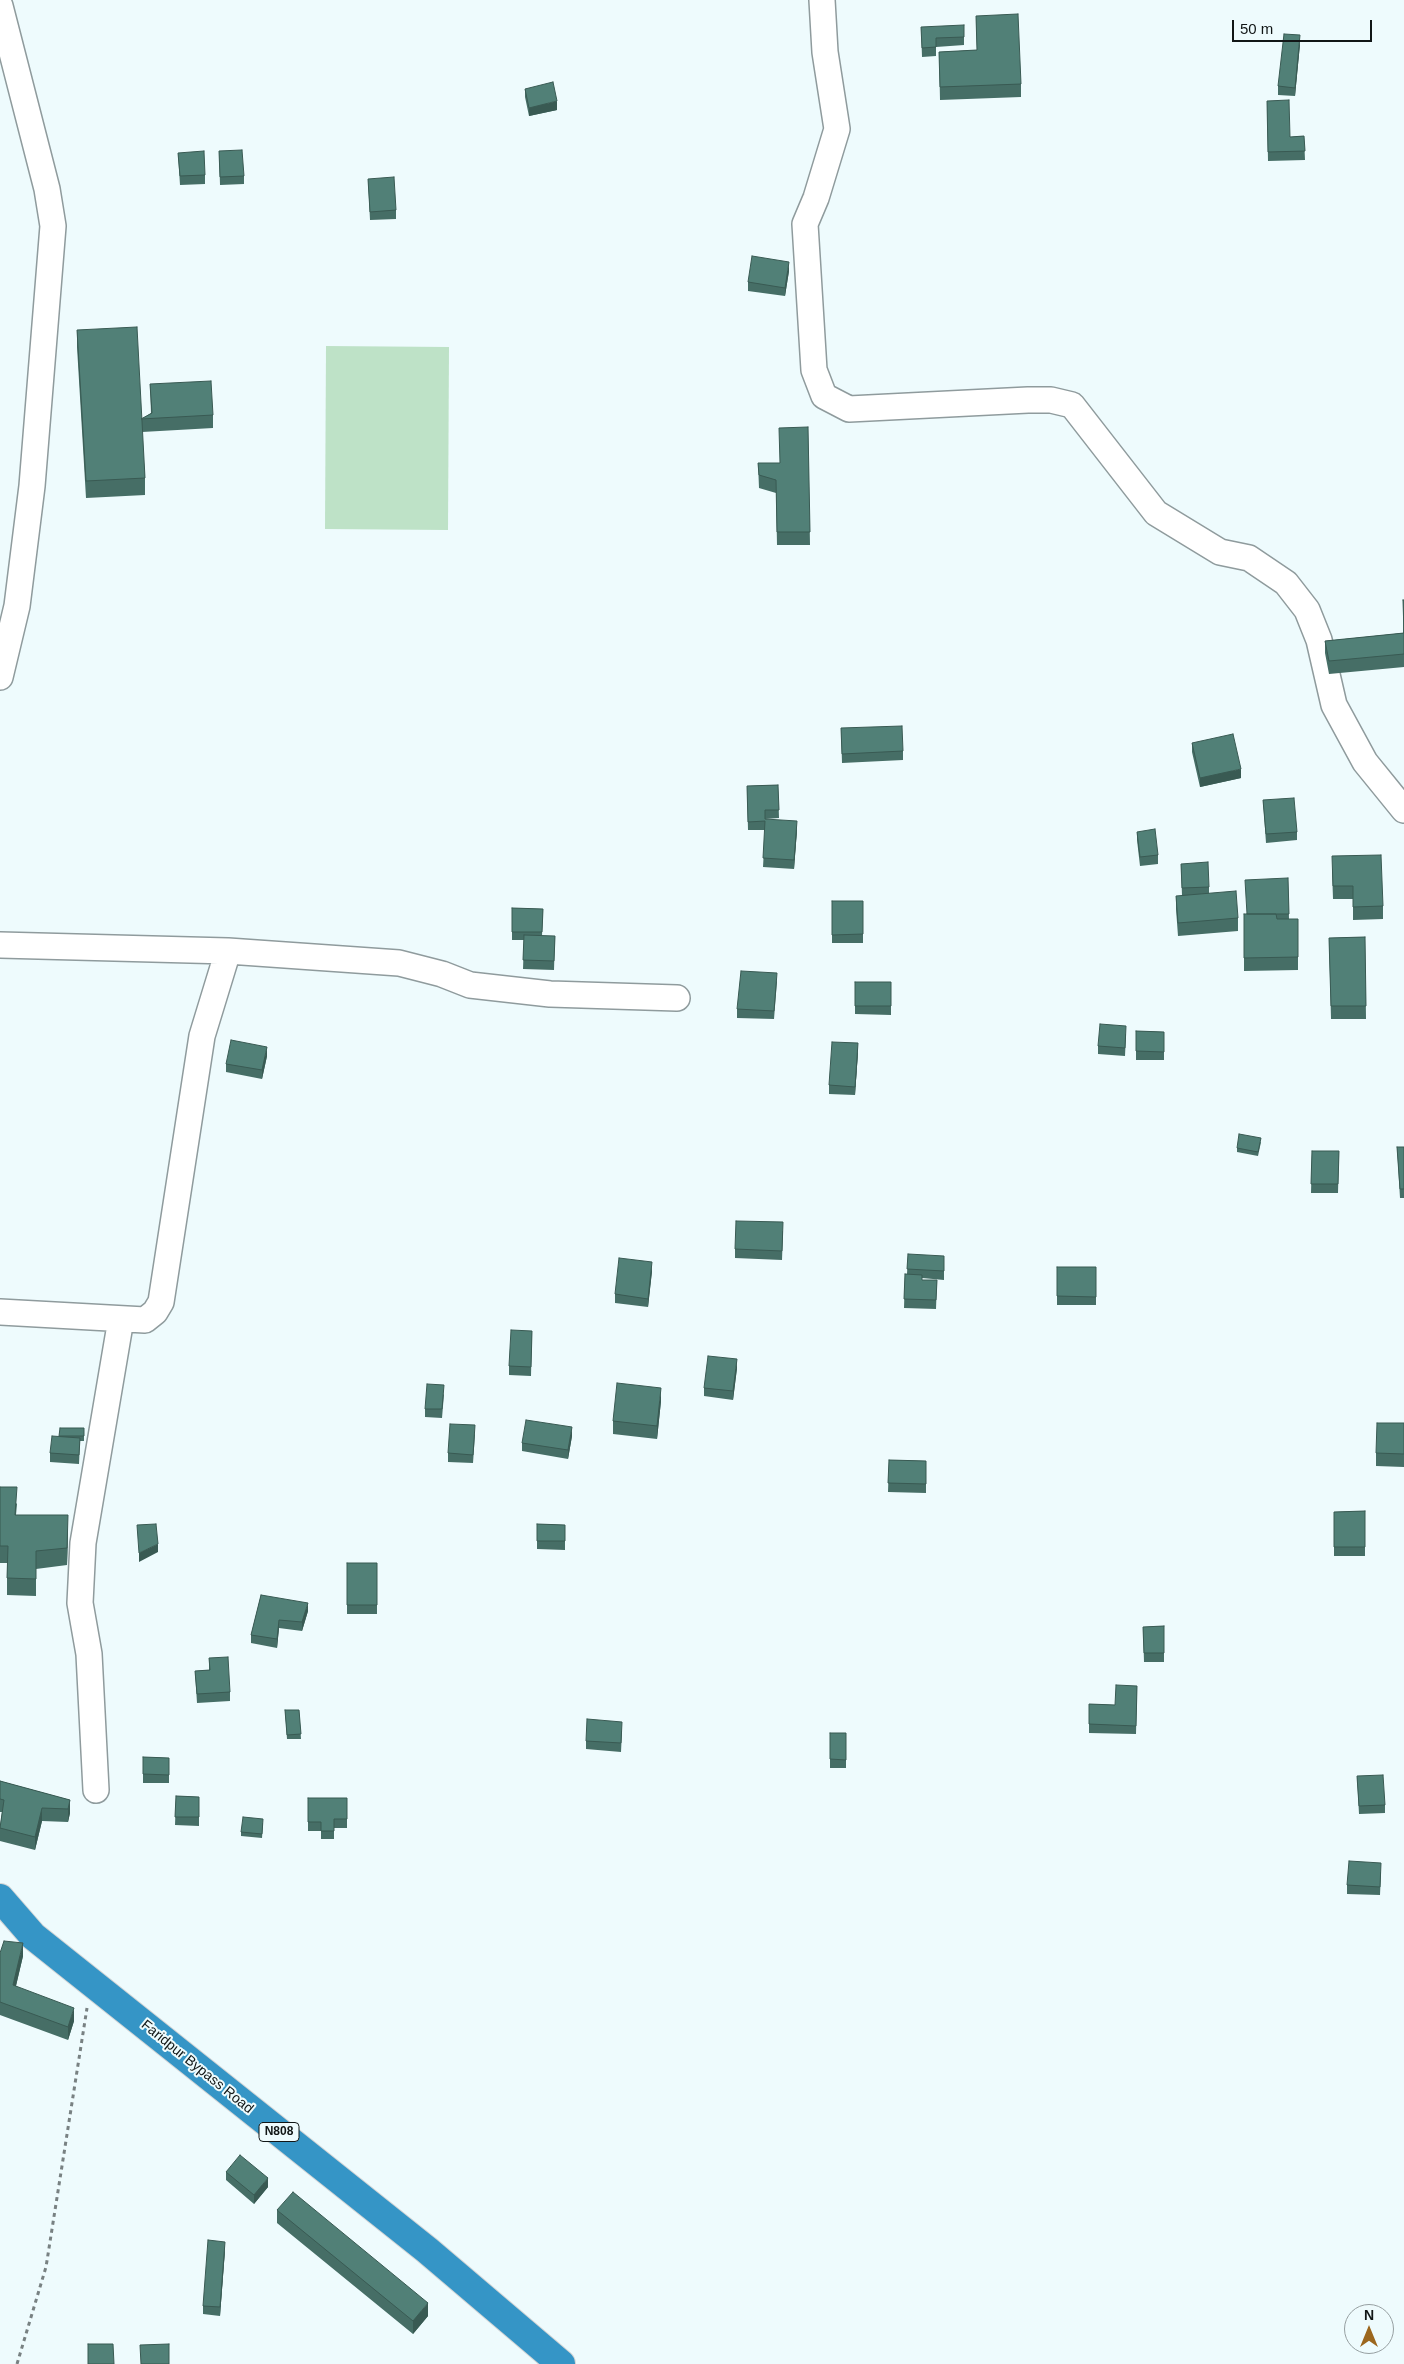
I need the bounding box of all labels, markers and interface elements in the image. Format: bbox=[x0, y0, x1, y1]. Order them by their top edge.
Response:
scale bar bbox=[1234, 10, 1374, 42]
text: 50 m bbox=[1240, 20, 1273, 37]
street label: Faridpur Bypass Road bbox=[138, 2017, 256, 2117]
road number: N808 bbox=[259, 2122, 299, 2142]
north arrow bbox=[1344, 2304, 1394, 2354]
text: N bbox=[1364, 2307, 1374, 2323]

